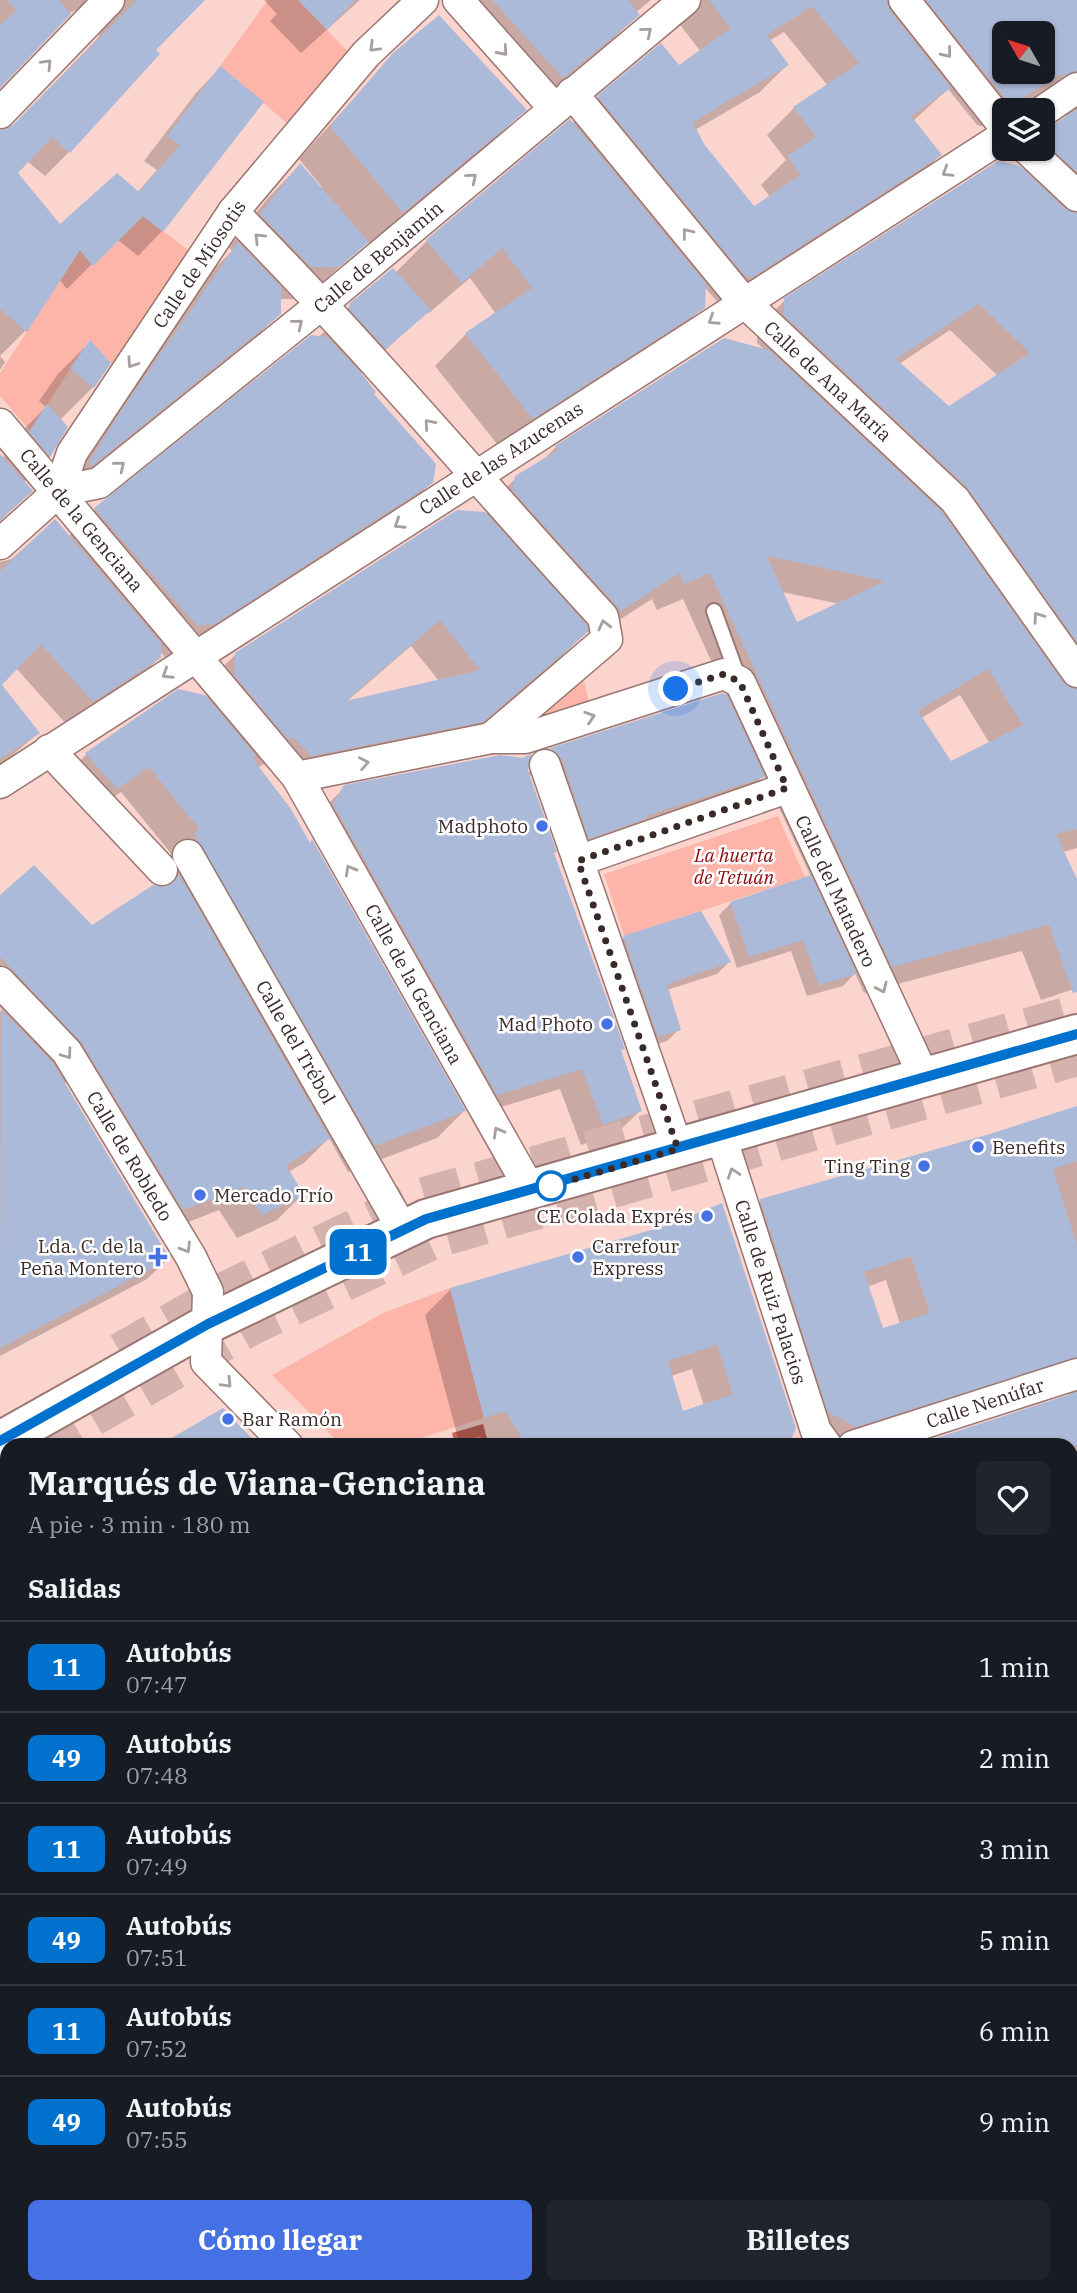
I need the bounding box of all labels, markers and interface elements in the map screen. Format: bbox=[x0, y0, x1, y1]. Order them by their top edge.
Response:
north arrow bbox=[992, 21, 1055, 84]
map controls bbox=[992, 21, 1055, 161]
one-way arrow bbox=[638, 28, 651, 40]
one-way arrow bbox=[369, 38, 382, 51]
one-way arrow bbox=[495, 43, 507, 56]
one-way arrow bbox=[938, 46, 951, 58]
one-way arrow bbox=[39, 59, 52, 72]
button: layers bbox=[992, 98, 1055, 161]
one-way arrow bbox=[941, 164, 954, 177]
one-way arrow bbox=[464, 173, 477, 186]
street label: Calle de Miosotis bbox=[147, 195, 251, 333]
street label: Calle de Benjamín bbox=[308, 196, 448, 318]
one-way arrow bbox=[683, 229, 695, 242]
one-way arrow bbox=[254, 234, 267, 247]
one-way arrow bbox=[708, 312, 721, 325]
street label: Calle de Ana María bbox=[759, 316, 897, 446]
one-way arrow bbox=[290, 319, 302, 332]
one-way arrow bbox=[127, 356, 140, 369]
street label: Calle de las Azucenas bbox=[414, 396, 588, 520]
one-way arrow bbox=[425, 420, 437, 433]
street label: Calle de la Genciana bbox=[15, 443, 149, 597]
one-way arrow bbox=[112, 462, 125, 474]
one-way arrow bbox=[394, 516, 407, 528]
one-way arrow bbox=[1034, 612, 1046, 625]
one-way arrow bbox=[597, 620, 612, 632]
one-way arrow bbox=[162, 666, 175, 678]
your location bbox=[658, 671, 693, 706]
one-way arrow bbox=[583, 711, 595, 725]
one-way arrow bbox=[358, 757, 370, 772]
street label: Calle del Matadero bbox=[790, 811, 882, 971]
place label: Madphoto bbox=[438, 814, 528, 838]
marker: Madphoto bbox=[534, 818, 550, 834]
park label: La huerta de Tetuán bbox=[693, 843, 775, 889]
one-way arrow bbox=[345, 864, 358, 877]
street label: Calle de la Genciana bbox=[360, 900, 468, 1068]
street label: Calle del Trébol bbox=[251, 976, 341, 1108]
one-way arrow bbox=[874, 981, 888, 993]
place label: Mad Photo bbox=[498, 1012, 593, 1036]
marker: Mad Photo bbox=[599, 1016, 615, 1032]
one-way arrow bbox=[59, 1046, 71, 1059]
street label: Calle de Robledo bbox=[82, 1087, 178, 1225]
one-way arrow bbox=[493, 1126, 506, 1139]
place label: Benefits bbox=[992, 1135, 1065, 1159]
marker: Benefits bbox=[970, 1139, 986, 1155]
place label: Ting Ting bbox=[824, 1154, 911, 1178]
marker: Ting Ting bbox=[916, 1158, 932, 1174]
one-way arrow bbox=[726, 1168, 741, 1180]
unlabelled marker bbox=[536, 1171, 566, 1201]
place label: Mercado Trío bbox=[214, 1183, 333, 1207]
marker: Mercado Trío bbox=[192, 1187, 208, 1203]
street label: Calle de Ruiz Palacios bbox=[730, 1197, 812, 1387]
place label: CE Colada Exprés bbox=[536, 1204, 693, 1228]
marker: CE Colada Exprés bbox=[699, 1208, 715, 1224]
line badge: 11 bbox=[326, 1229, 390, 1275]
place label: Lda. C. de la Peña Montero bbox=[20, 1234, 144, 1280]
place label: Carrefour Express bbox=[592, 1234, 679, 1280]
text: 11 bbox=[344, 1236, 372, 1268]
one-way arrow bbox=[178, 1241, 191, 1253]
marker: Lda. C. de la Peña Montero bbox=[150, 1249, 166, 1265]
marker: Carrefour Express bbox=[570, 1249, 586, 1265]
street label: Calle Nenúfar bbox=[923, 1372, 1048, 1433]
one-way arrow bbox=[219, 1375, 232, 1388]
place label: Bar Ramón bbox=[242, 1407, 342, 1431]
marker: Bar Ramón bbox=[220, 1411, 236, 1427]
text: Marqués de Viana-Genciana bbox=[28, 1461, 486, 1504]
button: heart bbox=[976, 1461, 1050, 1535]
text: A pie · 3 min · 180 m bbox=[28, 1509, 251, 1539]
text: Salidas bbox=[28, 1571, 121, 1605]
text: Autobús bbox=[126, 1635, 232, 1669]
text: 1 min bbox=[979, 1650, 1050, 1684]
text: 11 bbox=[52, 1651, 81, 1683]
text: 07:47 bbox=[126, 1669, 188, 1699]
text: Autobús bbox=[126, 1726, 232, 1760]
text: 2 min bbox=[979, 1741, 1050, 1775]
text: 49 bbox=[52, 1742, 81, 1774]
text: 07:48 bbox=[126, 1760, 188, 1790]
text: Autobús bbox=[126, 1817, 232, 1851]
text: 3 min bbox=[979, 1832, 1050, 1866]
text: 11 bbox=[52, 1833, 81, 1865]
text: 07:49 bbox=[126, 1851, 188, 1881]
text: Autobús bbox=[126, 1908, 232, 1942]
text: 5 min bbox=[979, 1923, 1050, 1957]
text: 49 bbox=[52, 1924, 81, 1956]
text: 07:51 bbox=[126, 1942, 188, 1972]
text: Autobús bbox=[126, 1999, 232, 2033]
text: 6 min bbox=[979, 2014, 1050, 2048]
text: 11 bbox=[52, 2015, 81, 2047]
text: 07:52 bbox=[126, 2033, 188, 2063]
text: Autobús bbox=[126, 2090, 232, 2124]
text: 9 min bbox=[979, 2105, 1050, 2139]
text: 49 bbox=[52, 2106, 81, 2138]
text: 07:55 bbox=[126, 2124, 188, 2154]
button: Cómo llegar bbox=[28, 2200, 532, 2280]
button: Billetes bbox=[546, 2200, 1050, 2280]

